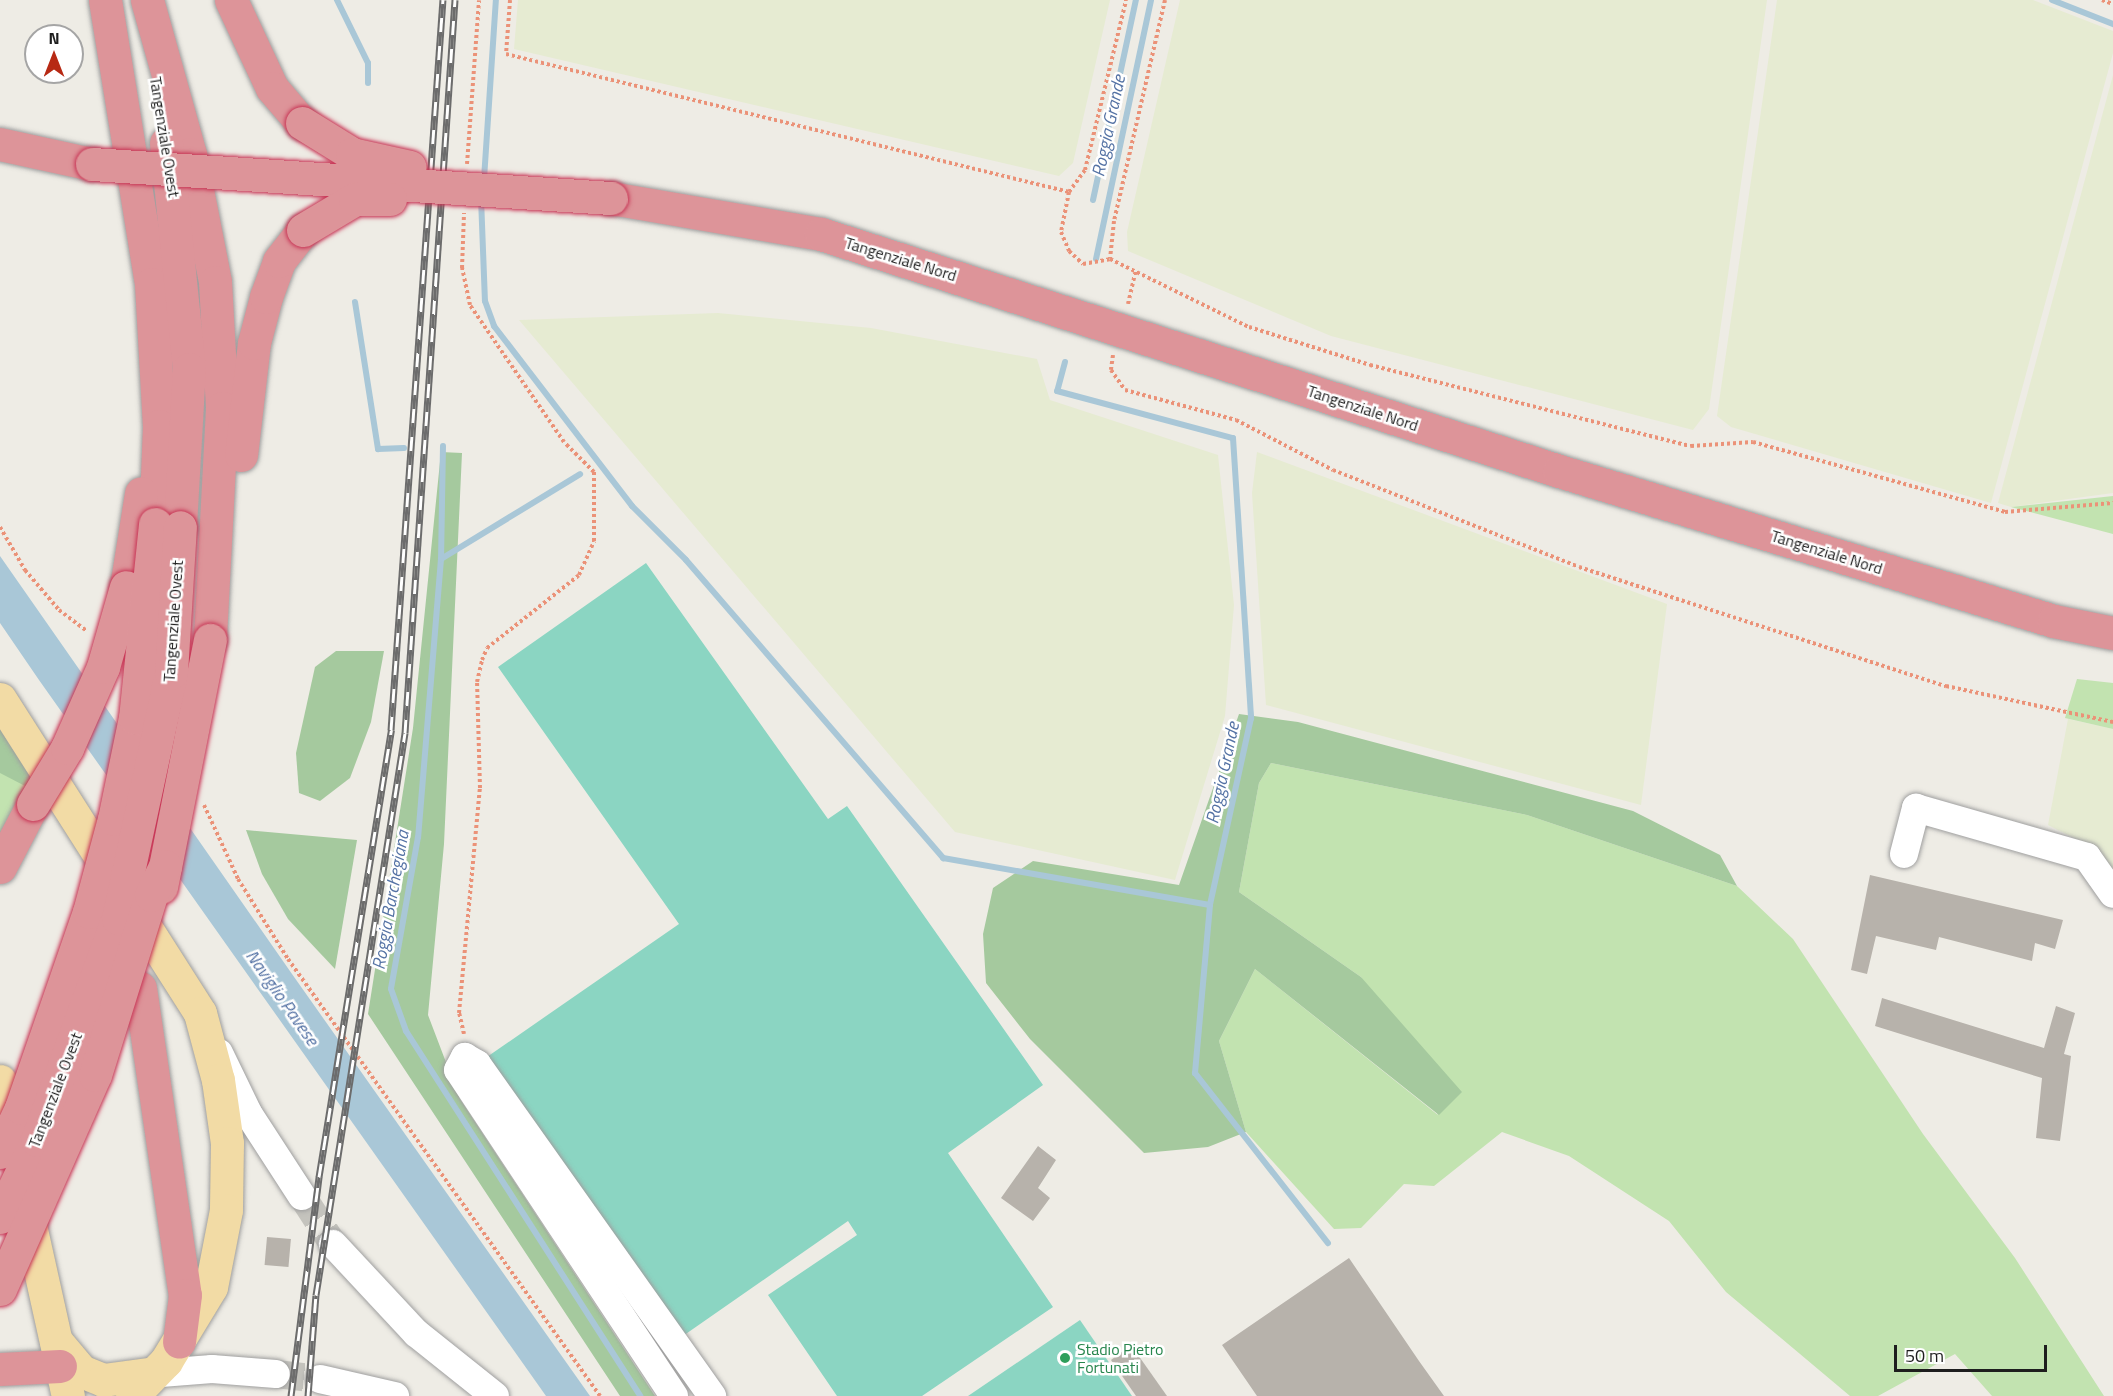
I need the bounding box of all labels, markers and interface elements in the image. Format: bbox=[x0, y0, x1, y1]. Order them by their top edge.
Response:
north arrow bbox=[24, 24, 84, 84]
text: N bbox=[48, 26, 60, 50]
water label: Roggia Grande bbox=[1088, 73, 1130, 179]
street label: Tangenziale Ovest bbox=[146, 75, 184, 199]
street label: Tangenziale Nord bbox=[843, 233, 959, 285]
street label: Tangenziale Nord bbox=[1305, 381, 1421, 435]
street label: Tangenziale Nord bbox=[1769, 526, 1885, 578]
street label: Tangenziale Ovest bbox=[159, 560, 187, 682]
water label: Roggia Grande bbox=[1202, 720, 1244, 826]
water label: Roggia Barchegiana bbox=[368, 829, 414, 971]
water label: Naviglio Pavese bbox=[241, 946, 323, 1050]
street label: Tangenziale Ovest bbox=[24, 1030, 86, 1150]
scale bar bbox=[1897, 1333, 2050, 1371]
place label: Stadio Pietro Fortunati bbox=[1077, 1339, 1164, 1377]
text: 50 m bbox=[1905, 1342, 1944, 1369]
marker: Stadio Pietro Fortunati bbox=[1058, 1351, 1072, 1365]

